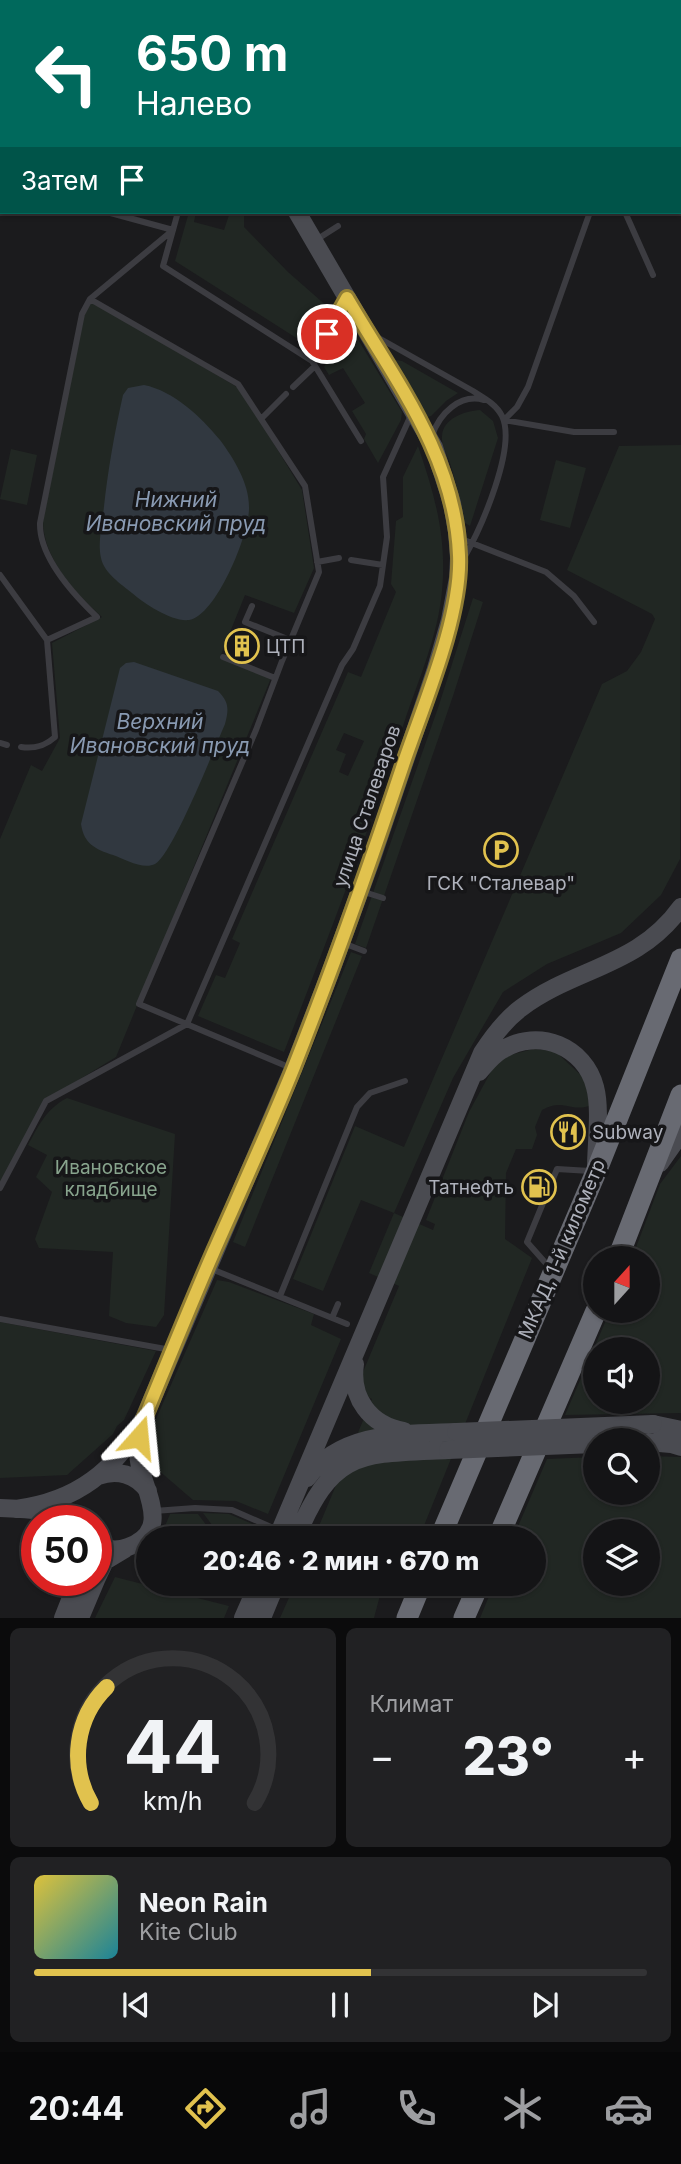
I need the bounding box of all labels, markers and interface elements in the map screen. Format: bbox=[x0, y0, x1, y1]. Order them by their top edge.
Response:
text: 650 m bbox=[136, 24, 289, 83]
icon: left bbox=[21, 28, 112, 119]
text: Налево bbox=[136, 84, 252, 123]
icon: arrive bbox=[113, 161, 151, 199]
text: Затем bbox=[21, 165, 99, 196]
pin bbox=[297, 304, 357, 364]
icon: arrive bbox=[308, 315, 346, 353]
water label: Нижний Ивановский пруд bbox=[86, 487, 266, 536]
building icon: ЦТП bbox=[223, 627, 261, 665]
place label: ЦТП bbox=[266, 635, 305, 658]
water label: Верхний Ивановский пруд bbox=[70, 709, 250, 758]
street label: улица Сталеваров bbox=[328, 722, 406, 890]
parking icon: ГСК "Сталевар" bbox=[482, 831, 520, 869]
place label: ГСК "Сталевар" bbox=[427, 872, 575, 895]
restaurant icon: Subway bbox=[549, 1113, 587, 1151]
place label: Subway bbox=[592, 1121, 664, 1144]
park label: Ивановское кладбище bbox=[55, 1156, 167, 1201]
street label: МКАД, 1-й километр bbox=[514, 1156, 610, 1342]
fuel station icon: Татнефть bbox=[520, 1168, 558, 1206]
place label: Татнефть bbox=[428, 1176, 514, 1199]
north arrow bbox=[583, 1246, 660, 1323]
map controls bbox=[583, 1246, 660, 1596]
button: sound bbox=[583, 1337, 660, 1414]
position arrow bbox=[102, 1400, 176, 1474]
button: search bbox=[583, 1428, 660, 1505]
speed limit sign: 50 bbox=[21, 1505, 112, 1596]
button: layers bbox=[583, 1519, 660, 1596]
text: 20:46 · 2 мин · 670 m bbox=[203, 1545, 479, 1576]
text: Климат bbox=[370, 1690, 453, 1718]
text: 44 bbox=[124, 1703, 222, 1792]
text: 23° bbox=[463, 1725, 554, 1788]
text: − bbox=[370, 1733, 395, 1779]
text: + bbox=[622, 1733, 647, 1779]
text: km/h bbox=[143, 1786, 202, 1816]
text: Neon Rain bbox=[139, 1887, 268, 1918]
text: Kite Club bbox=[139, 1918, 238, 1946]
icon: previous bbox=[117, 1986, 155, 2024]
icon: pause bbox=[321, 1986, 359, 2024]
icon: next bbox=[526, 1986, 564, 2024]
icon: directions bbox=[181, 2084, 230, 2133]
icon: music bbox=[286, 2084, 335, 2133]
icon: phone bbox=[392, 2084, 441, 2133]
icon: climate bbox=[498, 2084, 547, 2133]
icon: car bbox=[604, 2084, 653, 2133]
text: 20:44 bbox=[28, 2089, 124, 2128]

